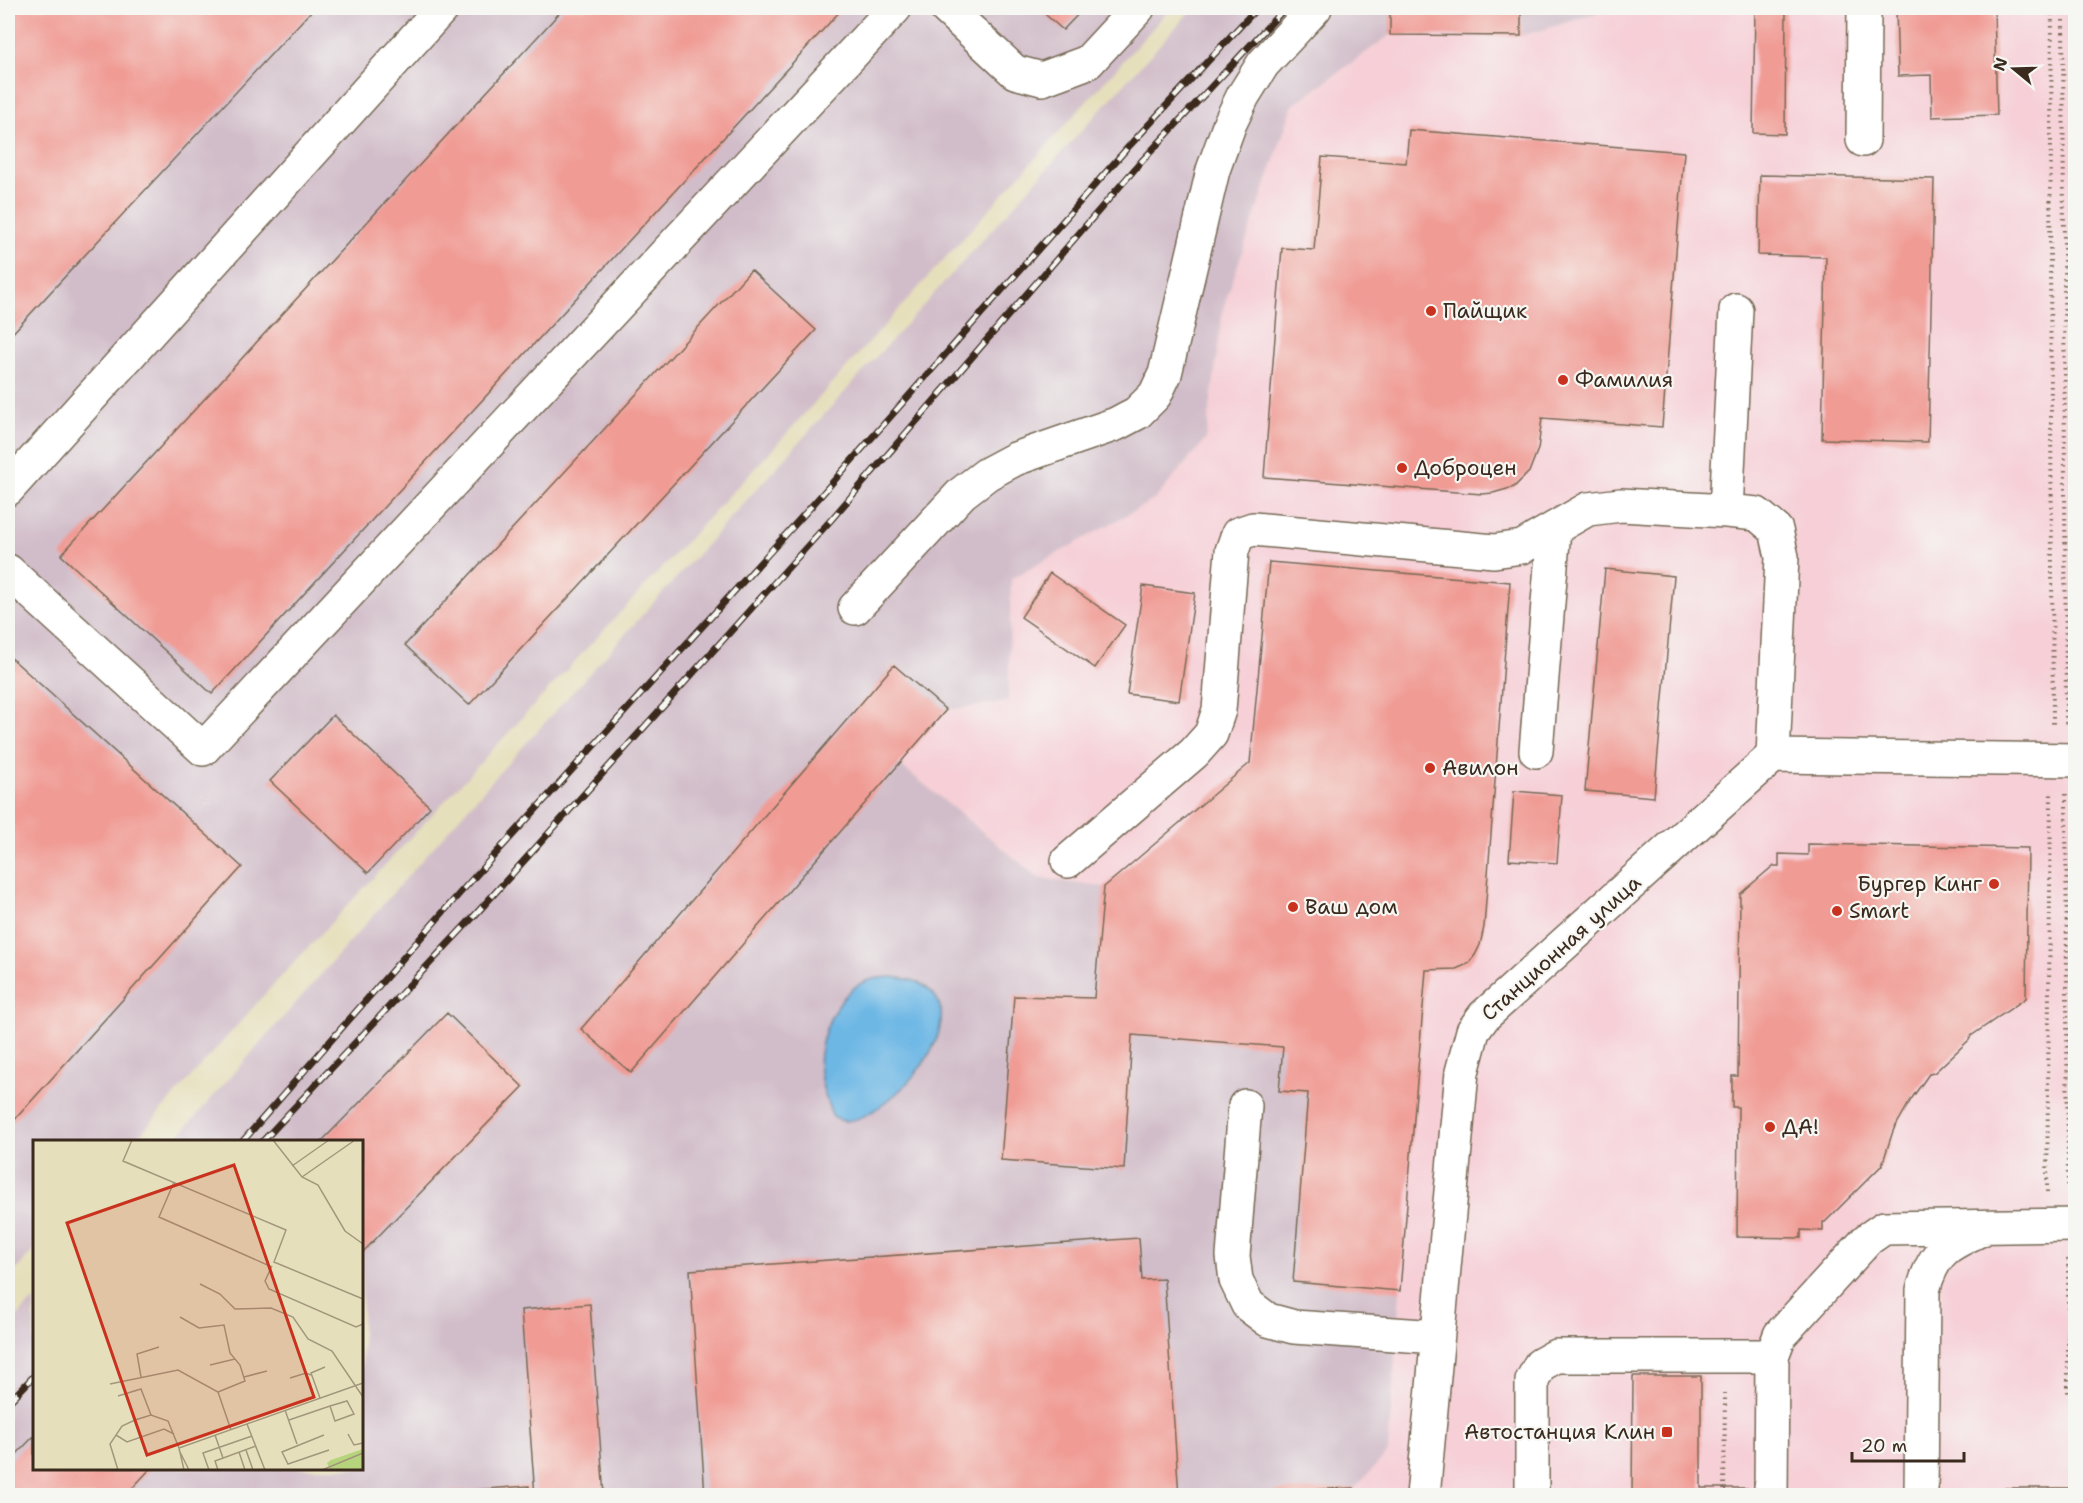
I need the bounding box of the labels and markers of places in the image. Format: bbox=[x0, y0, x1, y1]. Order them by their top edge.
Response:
place label: Пайщик bbox=[1443, 297, 1527, 325]
marker: Пайщик bbox=[1424, 304, 1438, 318]
place label: Фамилия bbox=[1575, 366, 1673, 394]
marker: Фамилия bbox=[1556, 373, 1570, 387]
place label: Доброцен bbox=[1414, 454, 1517, 482]
marker: Доброцен bbox=[1395, 461, 1409, 475]
place label: Авилон bbox=[1442, 754, 1519, 782]
marker: Авилон bbox=[1423, 761, 1437, 775]
place label: Бургер Кинг bbox=[1857, 870, 1983, 898]
marker: Бургер Кинг bbox=[1987, 877, 2001, 891]
place label: Ваш дом bbox=[1305, 893, 1398, 921]
place label: Smart bbox=[1849, 897, 1910, 925]
marker: Ваш дом bbox=[1286, 900, 1300, 914]
marker: Smart bbox=[1830, 904, 1844, 918]
place label: ДА! bbox=[1782, 1113, 1819, 1141]
marker: ДА! bbox=[1763, 1120, 1777, 1134]
place label: Автостанция Клин bbox=[1464, 1418, 1655, 1446]
marker: Автостанция Клин bbox=[1660, 1425, 1674, 1439]

